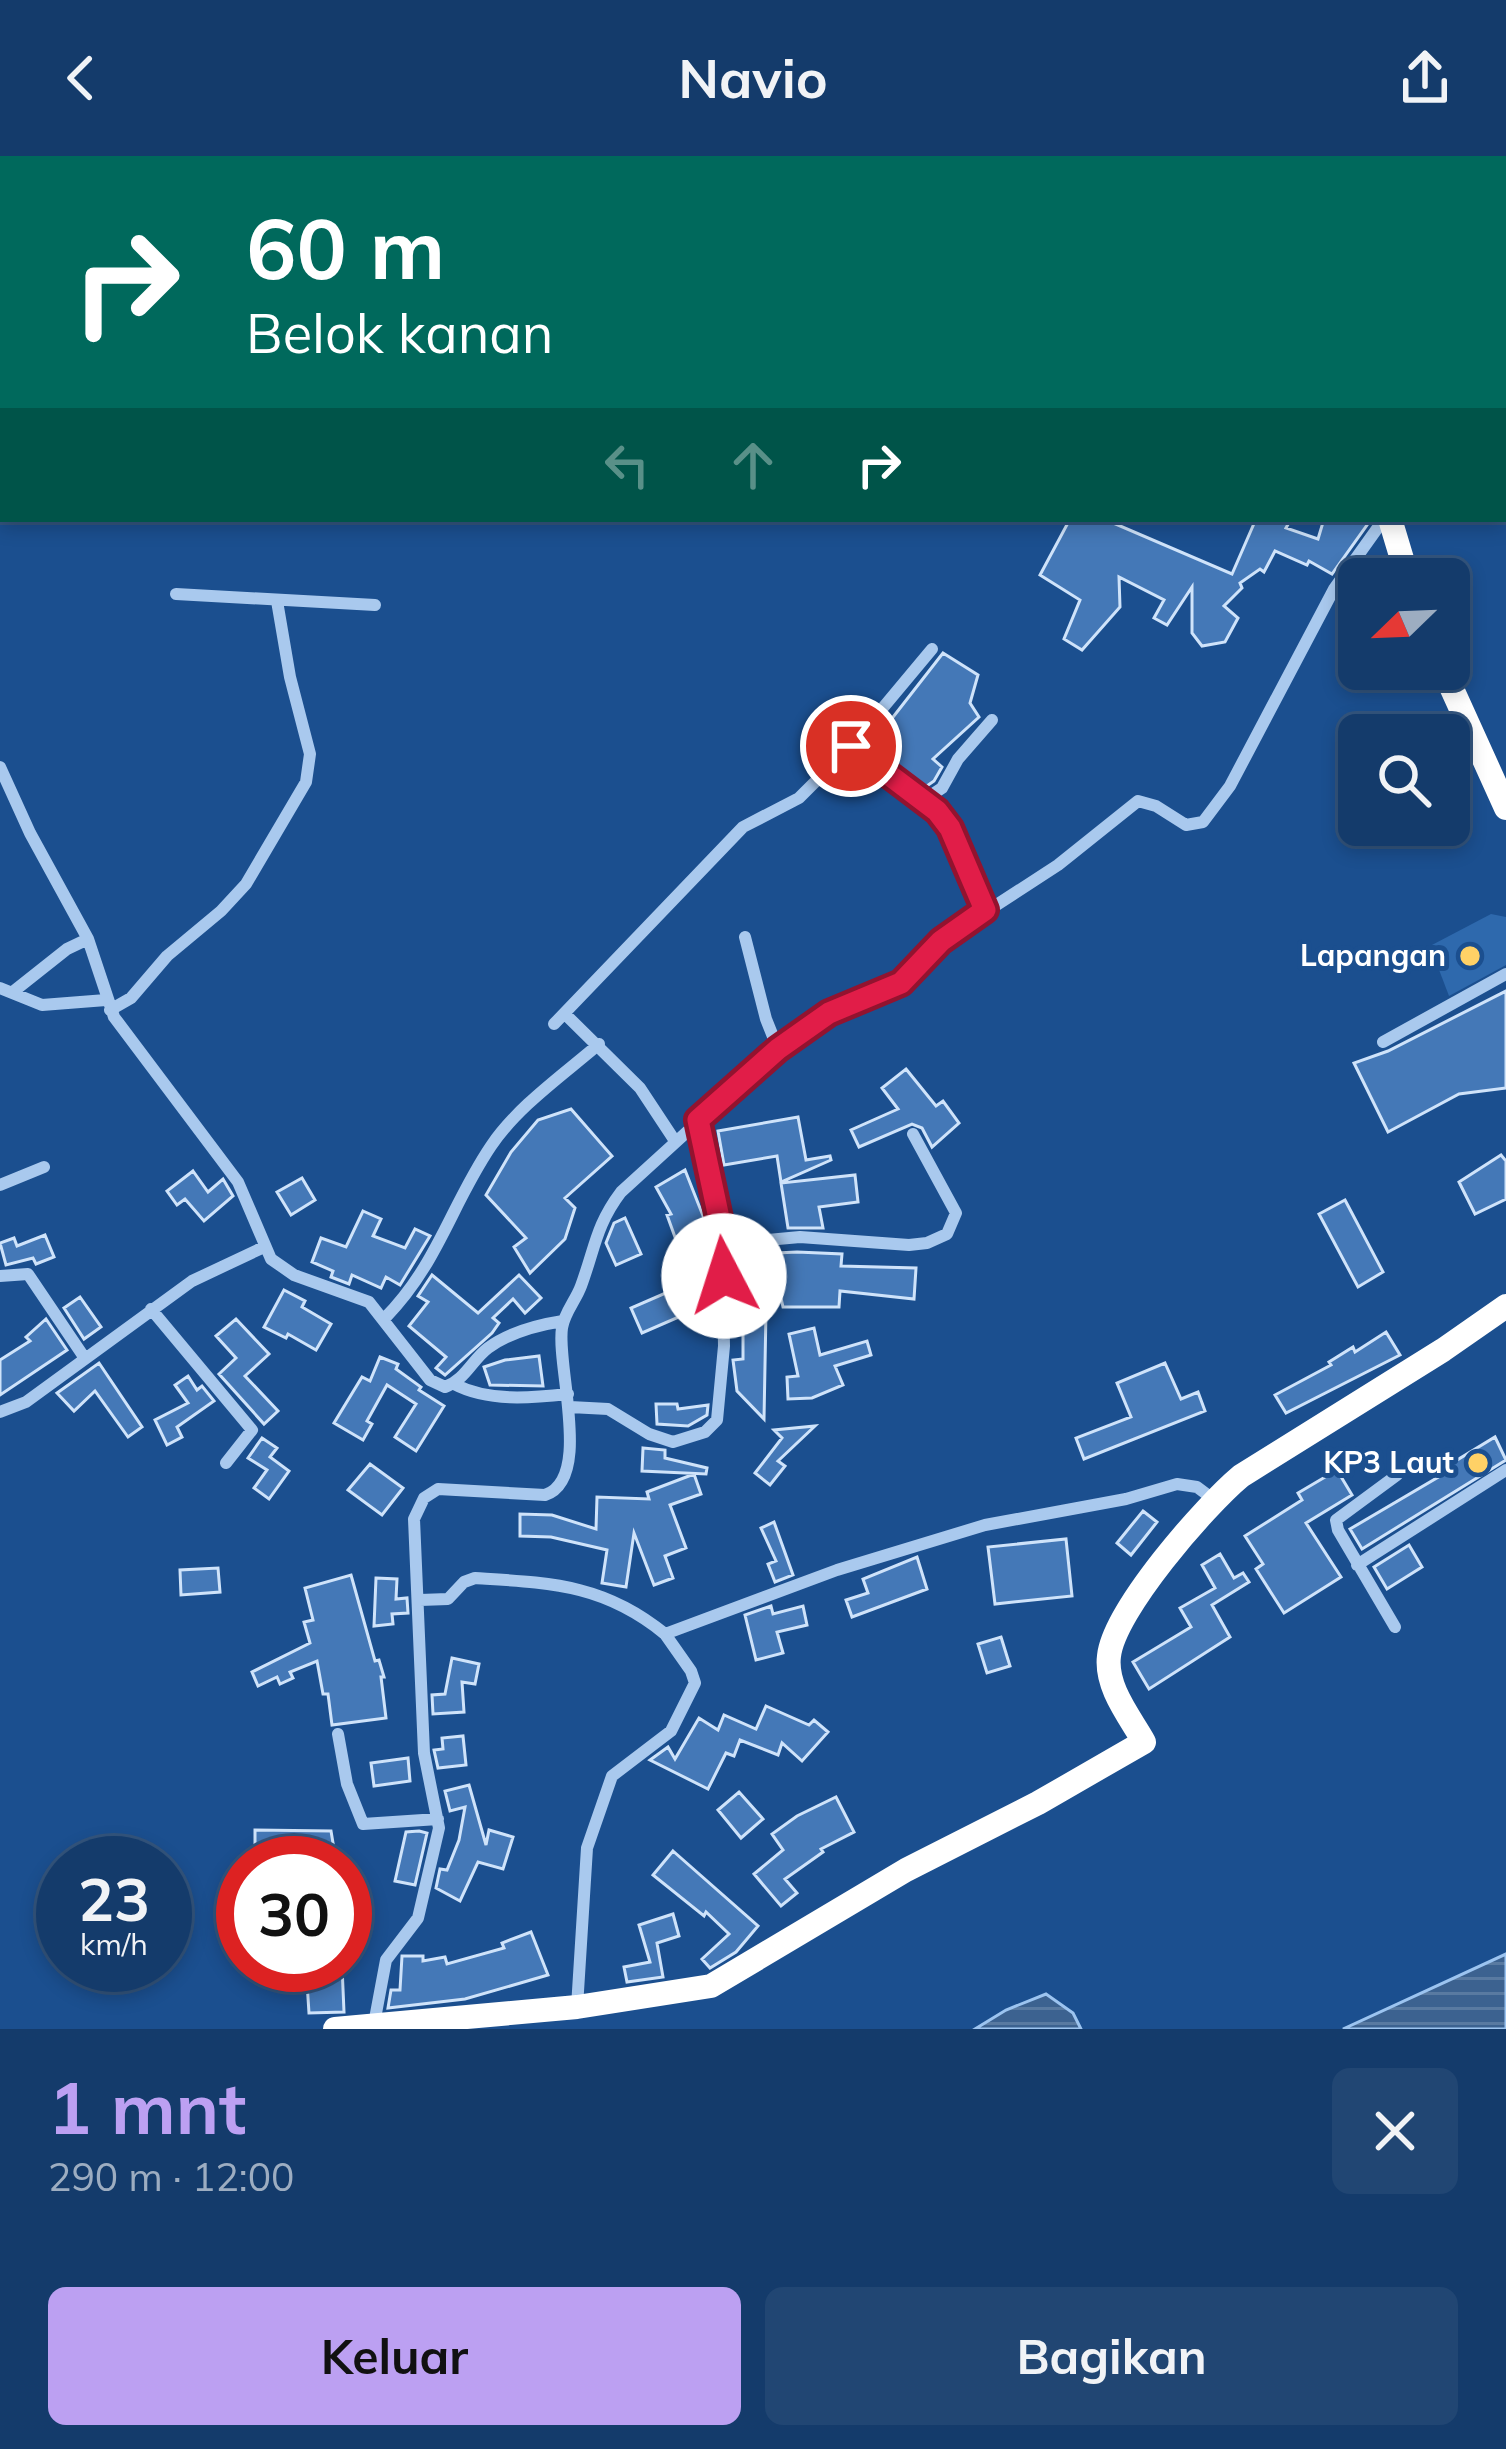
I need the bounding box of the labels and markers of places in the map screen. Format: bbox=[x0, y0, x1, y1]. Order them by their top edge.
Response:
pin bbox=[800, 695, 902, 797]
place label: Lapangan bbox=[1300, 936, 1446, 974]
marker: Lapangan bbox=[1457, 943, 1483, 969]
place label: KP3 Laut bbox=[1323, 1443, 1454, 1481]
marker: KP3 Laut bbox=[1465, 1450, 1491, 1476]

